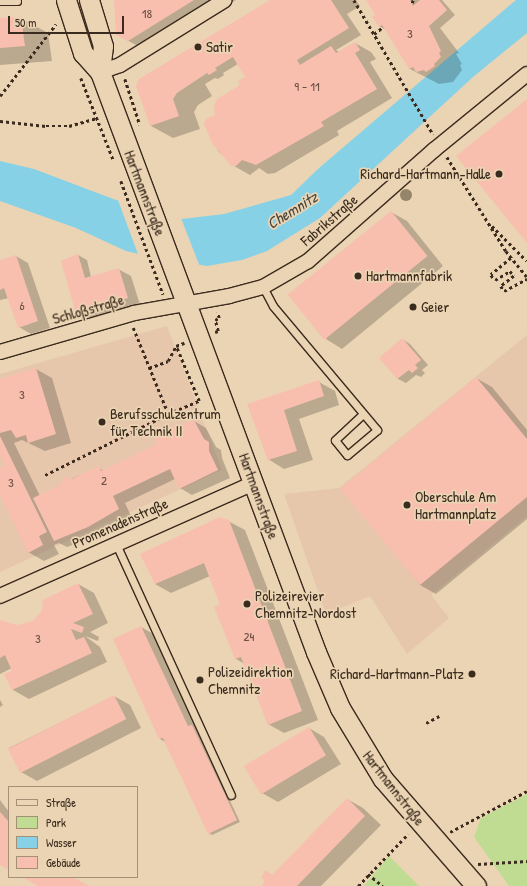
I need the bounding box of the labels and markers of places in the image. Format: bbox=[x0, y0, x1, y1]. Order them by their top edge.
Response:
place label: Satir bbox=[206, 38, 233, 56]
marker: Satir bbox=[193, 42, 203, 52]
place label: Richard-Hartmann-Halle bbox=[360, 165, 491, 183]
marker: Richard-Hartmann-Halle bbox=[494, 169, 504, 179]
place label: Hartmannfabrik bbox=[366, 267, 452, 285]
marker: Hartmannfabrik bbox=[353, 271, 363, 281]
place label: Geier bbox=[421, 298, 449, 316]
marker: Geier bbox=[408, 302, 418, 312]
place label: Berufsschulzentrum für Technik II bbox=[110, 404, 221, 439]
marker: Berufsschulzentrum für Technik II bbox=[97, 417, 107, 427]
place label: Oberschule Am Hartmannplatz bbox=[415, 487, 496, 522]
marker: Oberschule Am Hartmannplatz bbox=[402, 500, 412, 510]
place label: Polizeirevier Chemnitz-Nordost bbox=[255, 586, 356, 621]
marker: Polizeirevier Chemnitz-Nordost bbox=[242, 599, 252, 609]
place label: Polizeidirektion Chemnitz bbox=[208, 662, 293, 697]
place label: Richard-Hartmann-Platz bbox=[330, 665, 464, 683]
marker: Richard-Hartmann-Platz bbox=[467, 669, 477, 679]
marker: Polizeidirektion Chemnitz bbox=[195, 675, 205, 685]

